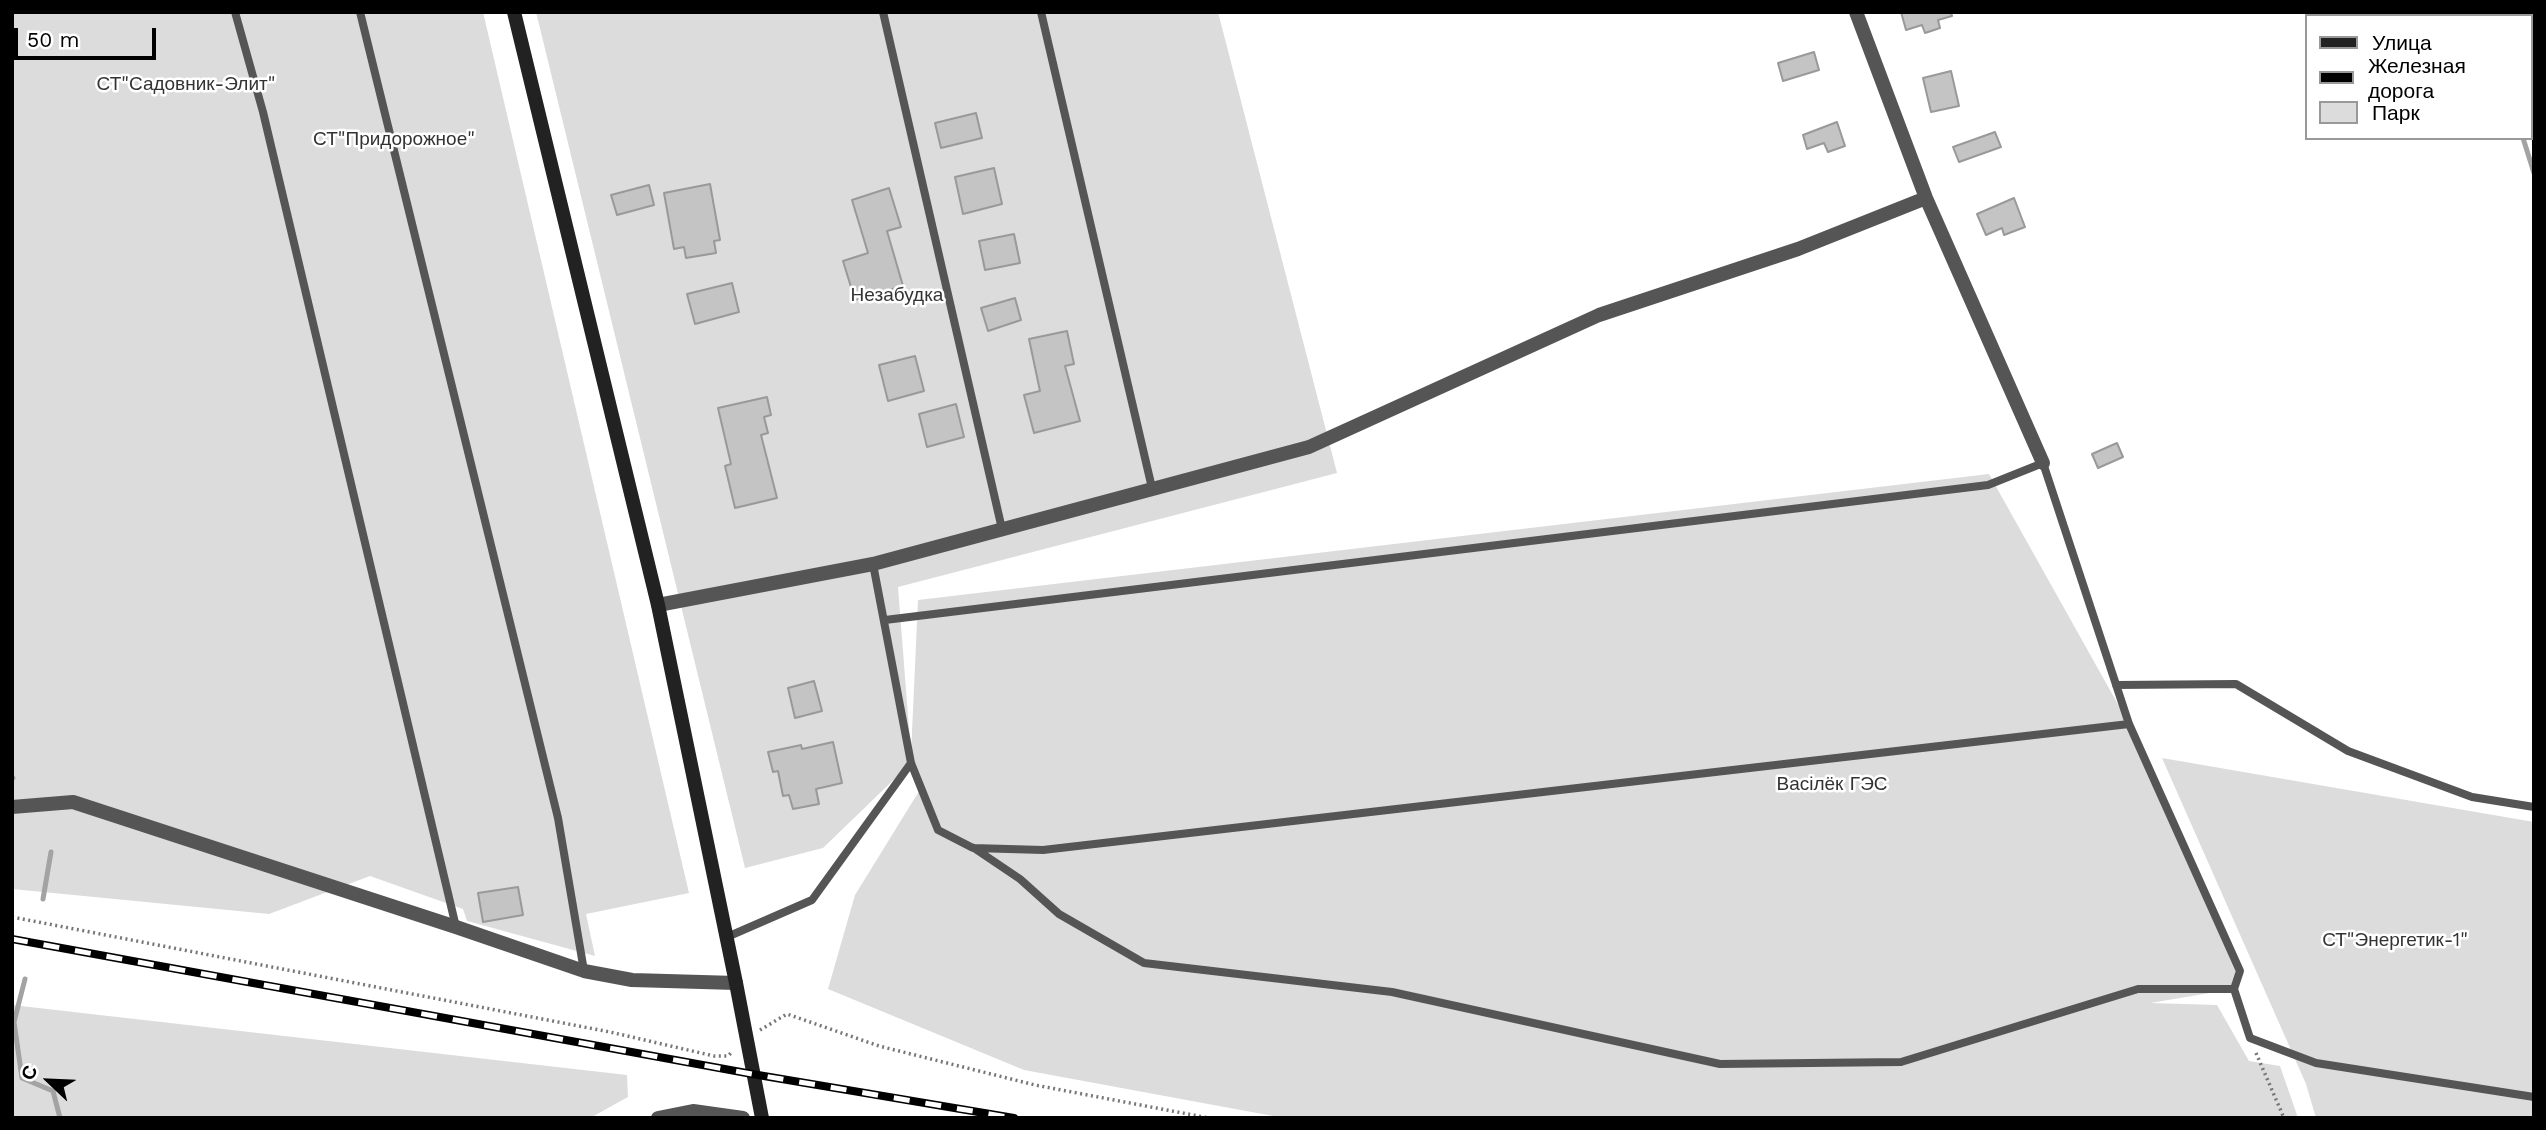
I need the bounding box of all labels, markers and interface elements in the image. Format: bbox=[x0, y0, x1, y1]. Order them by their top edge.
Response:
scale bar bbox=[18, 14, 159, 58]
legend bbox=[2304, 14, 2532, 140]
text: 50 m bbox=[27, 27, 79, 52]
text: Улица bbox=[2372, 30, 2432, 55]
text: Железная дорога bbox=[2368, 53, 2466, 103]
park label: СТ"Садовник-Элит" bbox=[97, 73, 275, 95]
text: Парк bbox=[2372, 100, 2420, 125]
park label: СТ"Придорожное" bbox=[313, 128, 475, 150]
park label: Незабудка bbox=[851, 284, 943, 306]
park label: Васілёк ГЭС bbox=[1776, 773, 1888, 795]
park label: СТ"Энергетик-1" bbox=[2322, 929, 2468, 951]
north arrow bbox=[14, 1046, 84, 1116]
text: С bbox=[16, 1062, 42, 1083]

